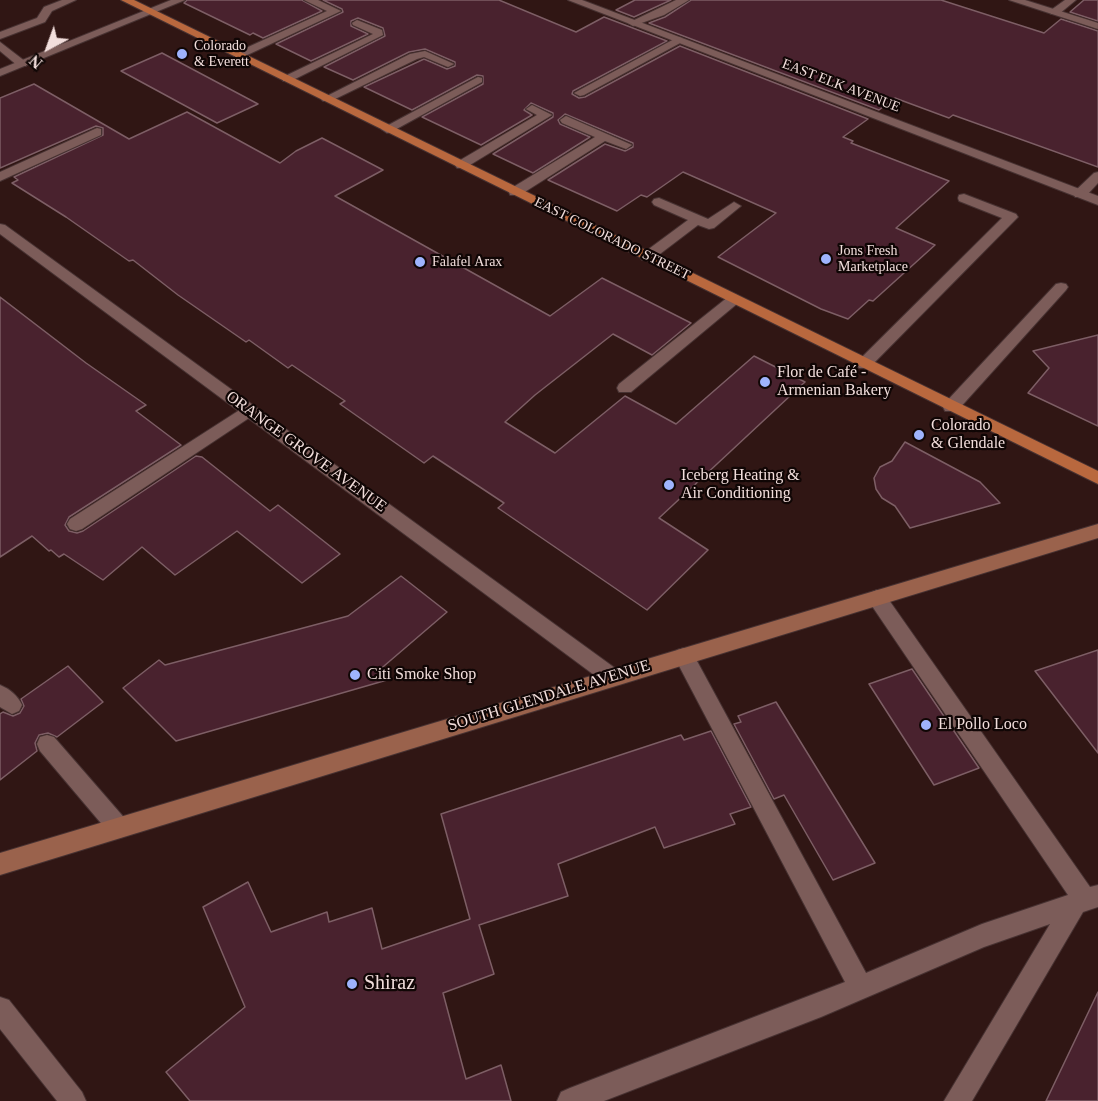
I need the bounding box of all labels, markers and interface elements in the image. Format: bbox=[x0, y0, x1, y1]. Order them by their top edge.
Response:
north arrow bbox=[18, 18, 78, 78]
place label: Colorado & Everett bbox=[194, 38, 249, 70]
marker: Colorado & Everett bbox=[175, 47, 189, 61]
text: N bbox=[26, 52, 46, 72]
street label: EAST ELK AVENUE bbox=[780, 56, 902, 116]
street label: EAST COLORADO STREET bbox=[531, 194, 693, 284]
place label: Jons Fresh Marketplace bbox=[838, 243, 908, 276]
marker: Jons Fresh Marketplace bbox=[819, 252, 833, 266]
place label: Falafel Arax bbox=[432, 254, 502, 270]
marker: Falafel Arax bbox=[413, 255, 427, 269]
place label: Flor de Café - Armenian Bakery bbox=[777, 363, 891, 401]
marker: Flor de Café - Armenian Bakery bbox=[758, 375, 772, 389]
street label: ORANGE GROVE AVENUE bbox=[222, 387, 390, 517]
place label: Colorado & Glendale bbox=[931, 416, 1005, 454]
marker: Colorado & Glendale bbox=[912, 428, 926, 442]
place label: Iceberg Heating & Air Conditioning bbox=[681, 466, 800, 504]
marker: Iceberg Heating & Air Conditioning bbox=[662, 478, 676, 492]
street label: SOUTH GLENDALE AVENUE bbox=[446, 656, 652, 736]
place label: Citi Smoke Shop bbox=[367, 665, 476, 685]
marker: Citi Smoke Shop bbox=[348, 668, 362, 682]
place label: El Pollo Loco bbox=[938, 715, 1027, 735]
marker: El Pollo Loco bbox=[919, 718, 933, 732]
place label: Shiraz bbox=[364, 972, 415, 996]
marker: Shiraz bbox=[345, 977, 359, 991]

